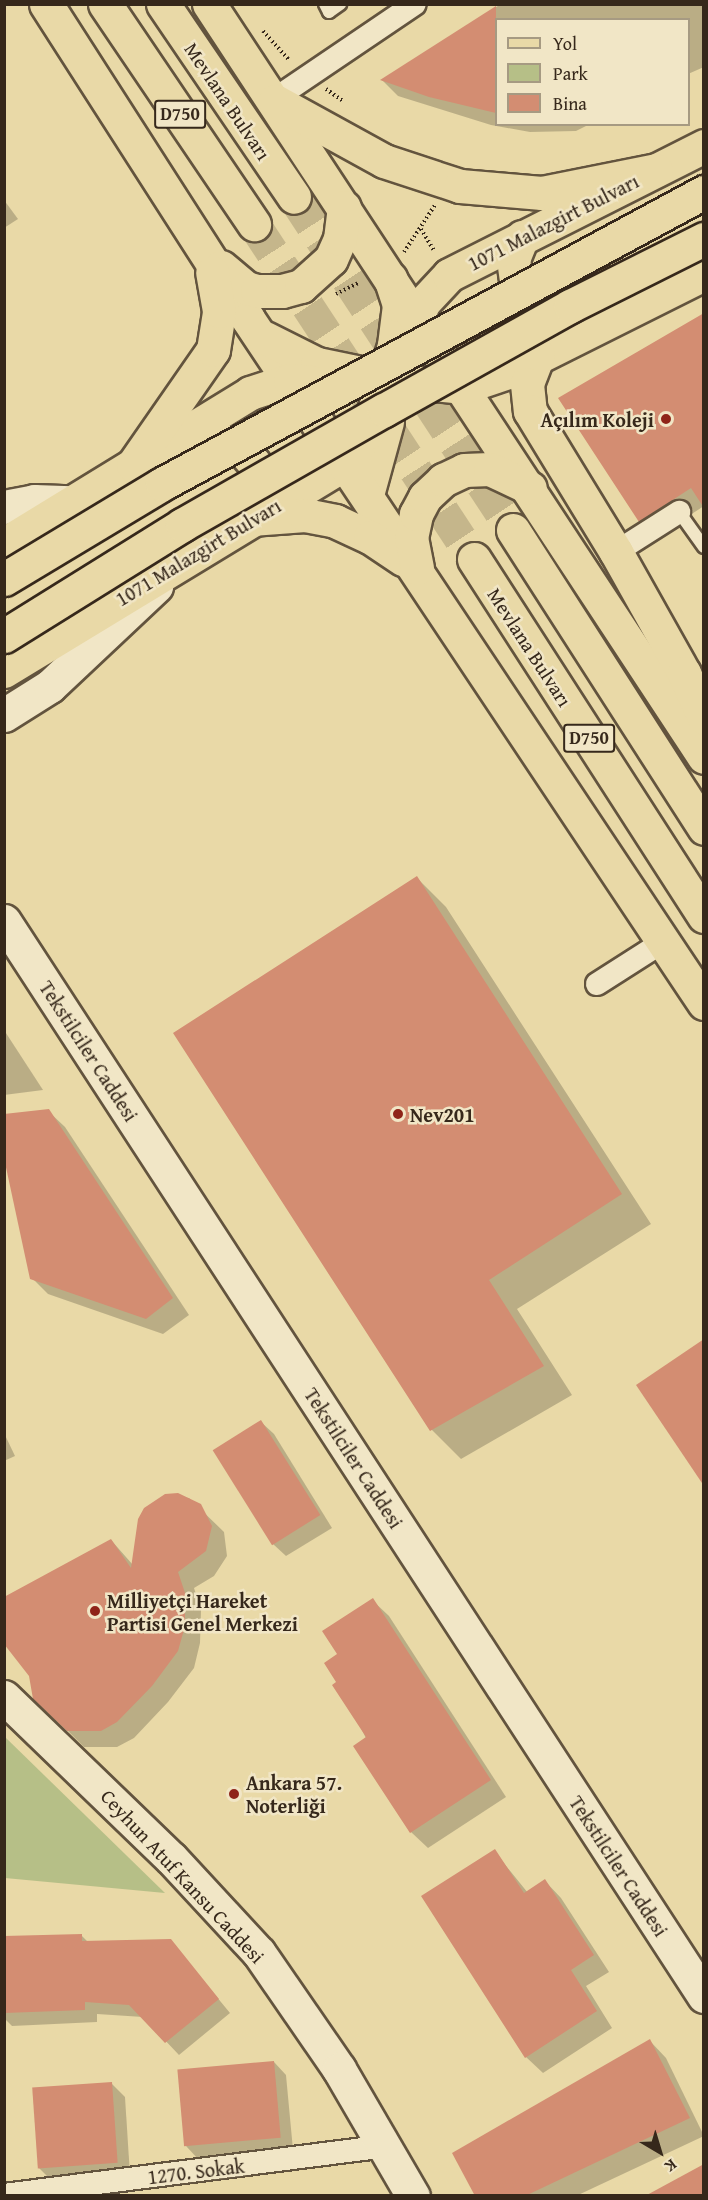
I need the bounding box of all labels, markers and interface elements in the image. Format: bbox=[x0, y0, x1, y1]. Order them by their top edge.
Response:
legend bbox=[495, 18, 690, 126]
text: Yol bbox=[553, 30, 577, 57]
street label: Mevlana Bulvarı bbox=[180, 38, 276, 164]
text: Park bbox=[553, 60, 588, 87]
text: Bina bbox=[553, 90, 587, 117]
road number: D750 bbox=[153, 99, 207, 129]
street label: 1071 Malazgirt Bulvarı bbox=[464, 169, 642, 275]
place label: Açılım Koleji bbox=[540, 407, 654, 431]
marker: Açılım Koleji bbox=[659, 412, 673, 426]
street label: 1071 Malazgirt Bulvarı bbox=[111, 493, 285, 611]
street label: Mevlana Bulvarı bbox=[483, 583, 577, 711]
road number: D750 bbox=[562, 723, 616, 753]
street label: Tekstilciler Caddesi bbox=[35, 976, 143, 1126]
place label: Nev201 bbox=[410, 1102, 475, 1126]
marker: Nev201 bbox=[391, 1107, 405, 1121]
street label: Tekstilciler Caddesi bbox=[300, 1383, 408, 1533]
place label: Milliyetçi Hareket Partisi Genel Merkezi bbox=[107, 1588, 298, 1635]
marker: Milliyetçi Hareket Partisi Genel Merkezi bbox=[88, 1604, 102, 1618]
place label: Ankara 57. Noterliği bbox=[246, 1770, 342, 1817]
street label: Ceyhun Atuf Kansu Caddesi bbox=[96, 1784, 270, 1968]
marker: Ankara 57. Noterliği bbox=[227, 1787, 241, 1801]
street label: Tekstilciler Caddesi bbox=[565, 1791, 673, 1941]
north arrow bbox=[630, 2122, 690, 2182]
street label: 1270. Sokak bbox=[146, 2153, 246, 2189]
text: K bbox=[660, 2154, 682, 2179]

